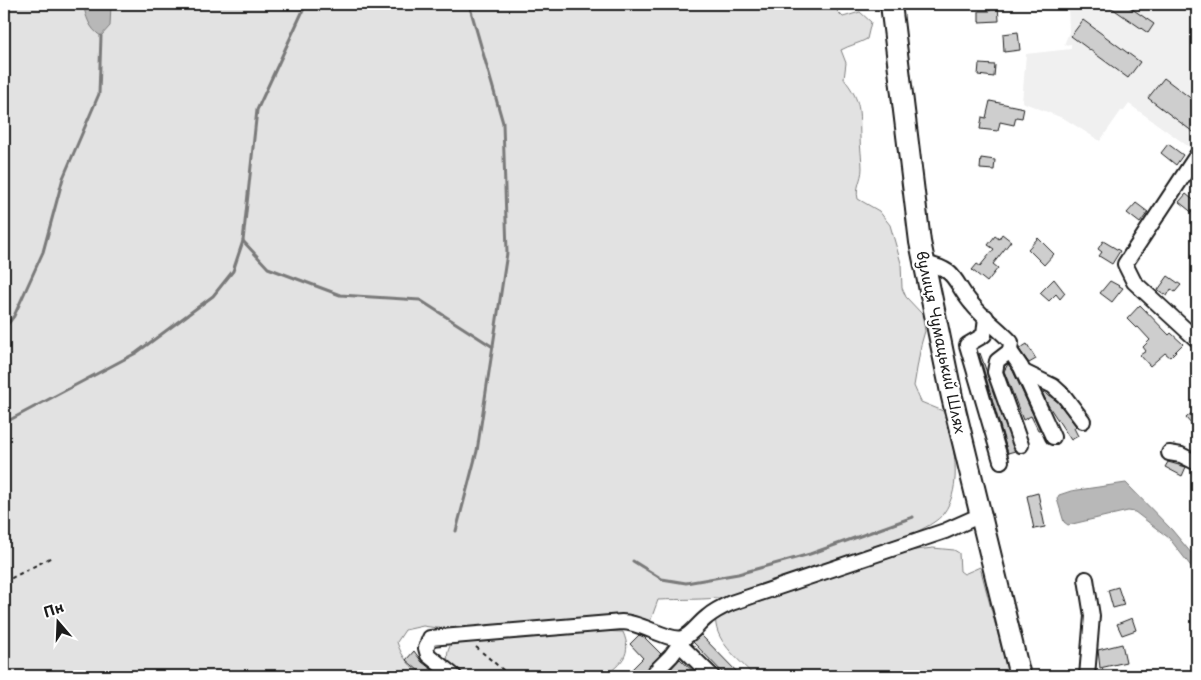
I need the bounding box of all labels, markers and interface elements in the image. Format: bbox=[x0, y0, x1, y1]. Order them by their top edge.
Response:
street label: вулиця Чумацький Шлях bbox=[911, 248, 973, 436]
text: Пн bbox=[41, 596, 67, 622]
north arrow bbox=[32, 598, 82, 648]

